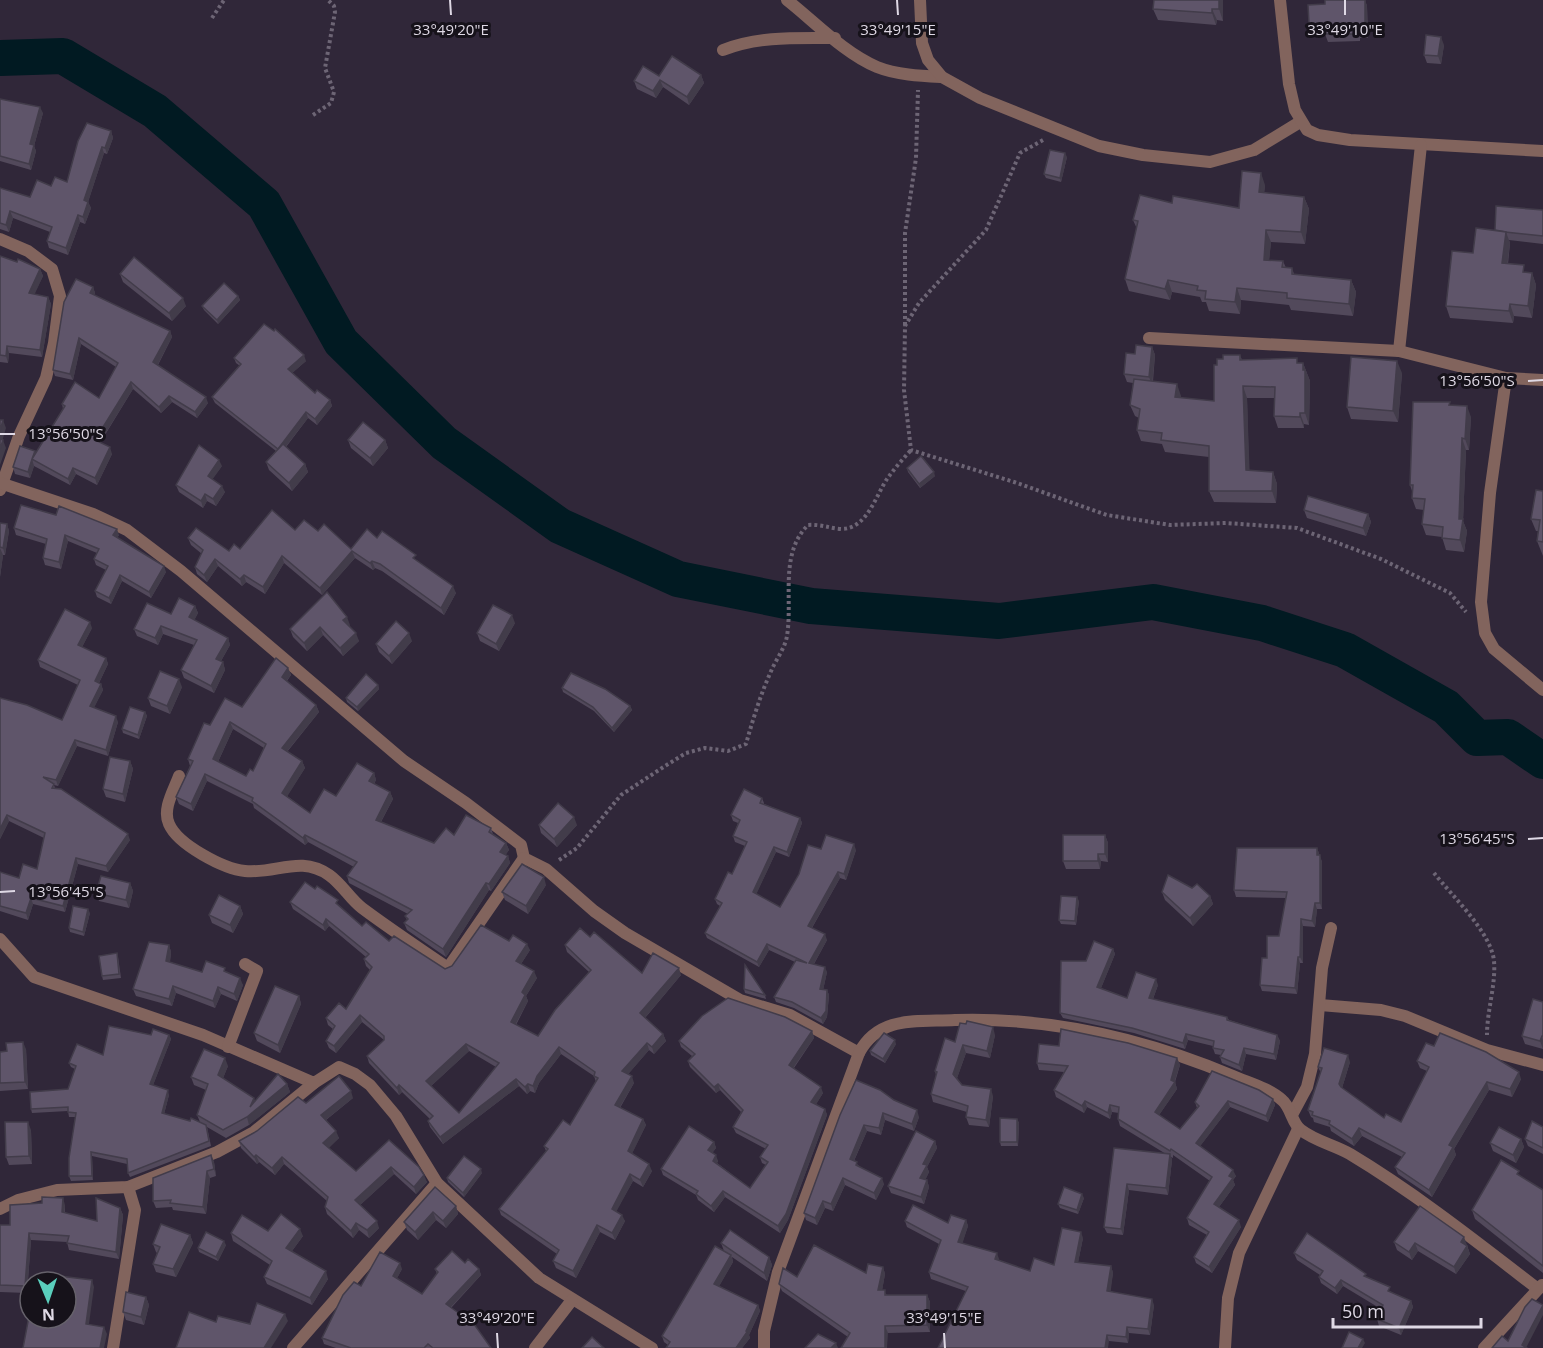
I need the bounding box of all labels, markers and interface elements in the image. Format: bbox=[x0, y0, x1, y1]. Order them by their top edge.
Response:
text: 33°49'20"E bbox=[413, 19, 489, 39]
text: 33°49'15"E bbox=[860, 19, 936, 39]
text: 33°49'10"E bbox=[1307, 19, 1383, 39]
text: 13°56'50"S bbox=[1439, 370, 1515, 390]
text: 13°56'50"S bbox=[28, 423, 104, 443]
text: 13°56'45"S bbox=[1439, 828, 1515, 848]
text: 13°56'45"S bbox=[28, 881, 104, 901]
north arrow bbox=[18, 1270, 78, 1330]
scale bar bbox=[1333, 1291, 1482, 1329]
text: 50 m bbox=[1342, 1299, 1384, 1323]
text: N bbox=[42, 1304, 55, 1326]
text: 33°49'20"E bbox=[459, 1307, 535, 1327]
text: 33°49'15"E bbox=[906, 1307, 982, 1327]

